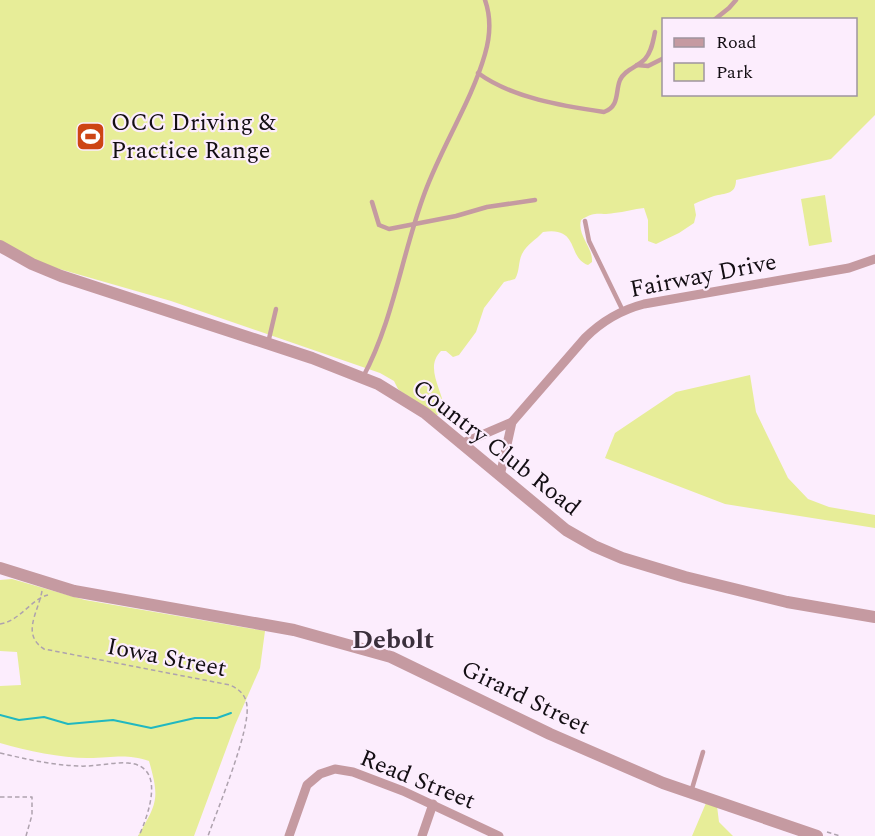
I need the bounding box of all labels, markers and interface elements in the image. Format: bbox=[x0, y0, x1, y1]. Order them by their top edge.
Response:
legend bbox=[662, 18, 857, 96]
text: Road bbox=[716, 29, 757, 56]
text: Park bbox=[716, 59, 753, 86]
place label: OCC Driving & Practice Range bbox=[111, 105, 276, 169]
sports icon: OCC Driving & Practice Range bbox=[74, 120, 106, 152]
street label: Fairway Drive bbox=[627, 244, 780, 308]
street label: Country Club Road bbox=[404, 370, 588, 525]
district label: Debolt bbox=[352, 620, 434, 660]
street label: Iowa Street bbox=[104, 629, 230, 687]
street label: Girard Street bbox=[455, 651, 596, 745]
street label: Read Street bbox=[354, 740, 481, 819]

